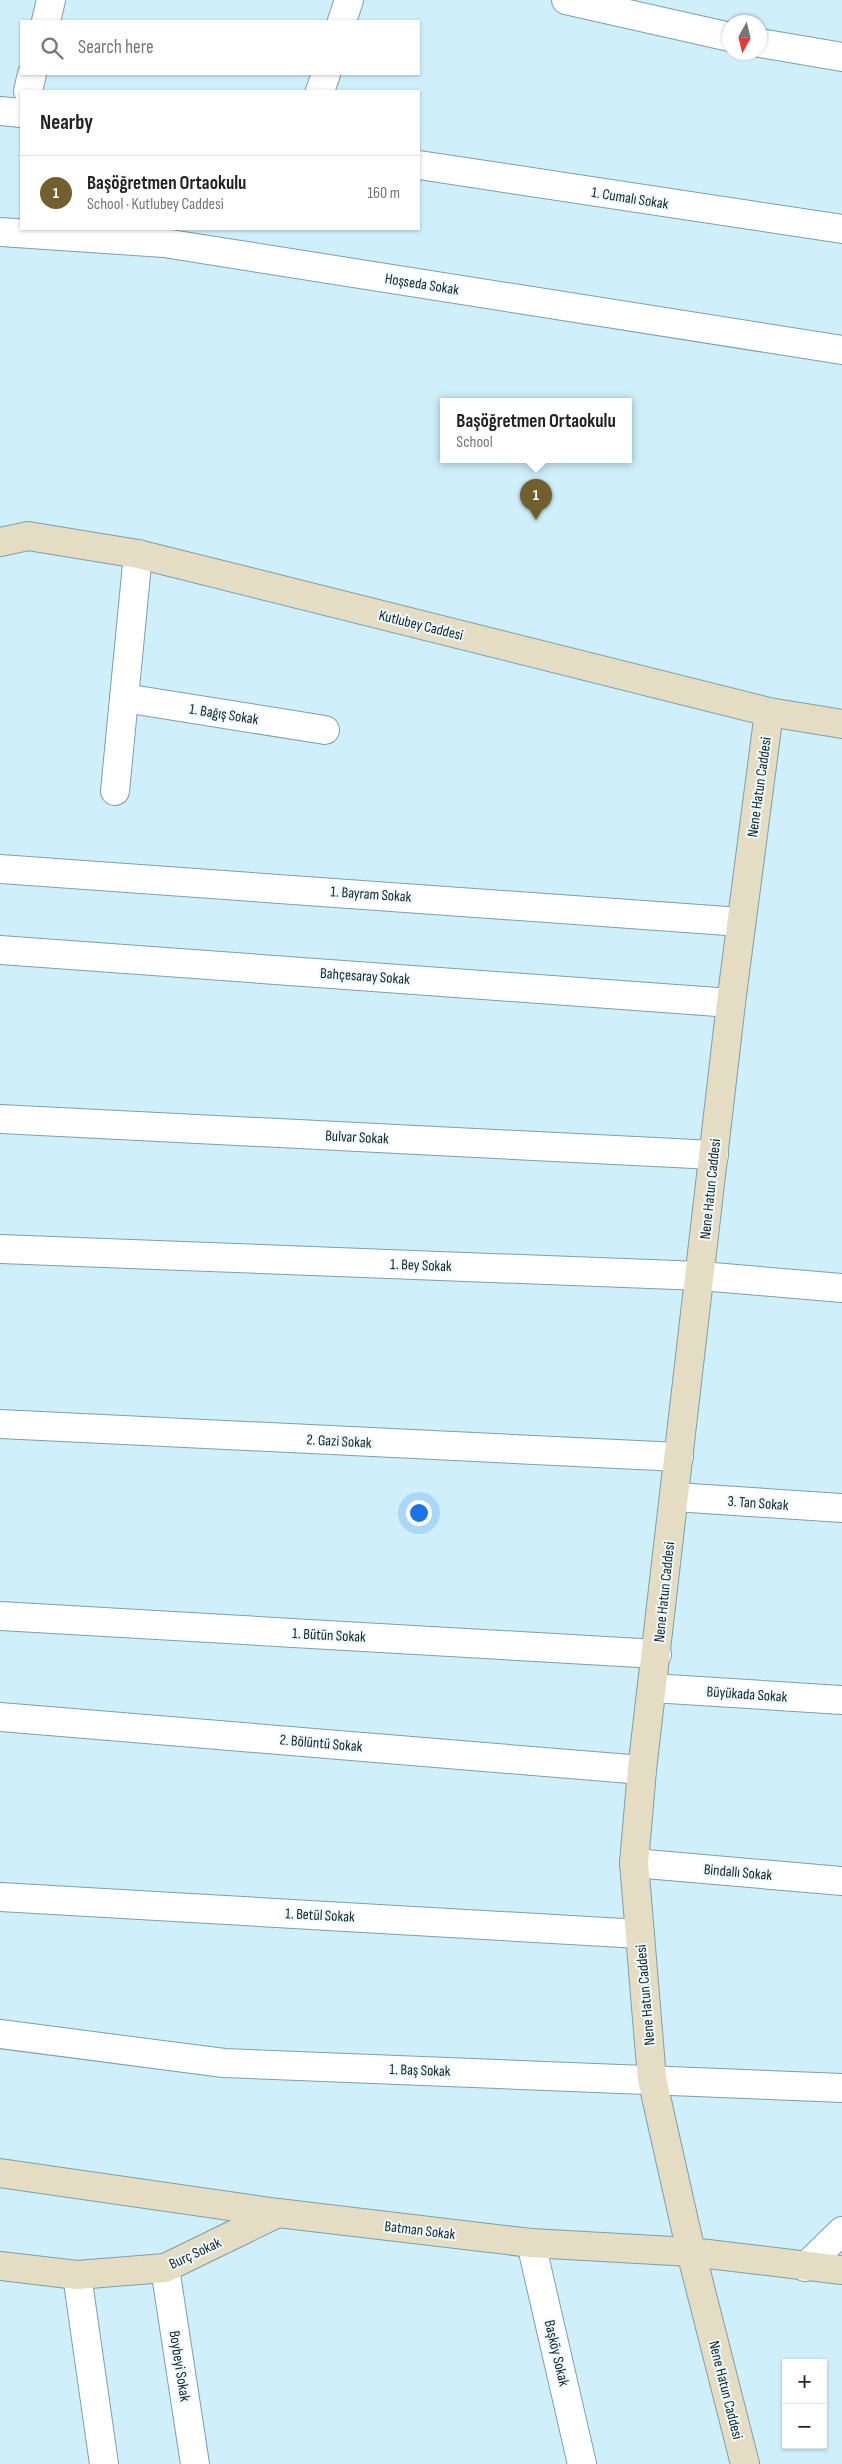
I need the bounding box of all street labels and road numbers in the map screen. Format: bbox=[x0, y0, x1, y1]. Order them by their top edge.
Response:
street label: 1. Cumalı Sokak bbox=[590, 183, 670, 214]
street label: Hoşseda Sokak bbox=[384, 269, 461, 300]
street label: Kutlubey Caddesi bbox=[377, 606, 465, 645]
street label: 1. Bağış Sokak bbox=[188, 700, 260, 729]
street label: Nene Hatun Caddesi bbox=[743, 735, 776, 838]
street label: 1. Bayram Sokak bbox=[330, 882, 412, 907]
street label: Bahçesaray Sokak bbox=[320, 964, 411, 989]
street label: Bulvar Sokak bbox=[325, 1126, 390, 1149]
street label: Nene Hatun Caddesi bbox=[696, 1138, 725, 1240]
street label: 1. Bey Sokak bbox=[390, 1255, 452, 1276]
street label: 2. Gazi Sokak bbox=[306, 1430, 372, 1453]
street label: 3. Tan Sokak bbox=[727, 1492, 789, 1515]
street label: Nene Hatun Caddesi bbox=[650, 1541, 679, 1643]
street label: 1. Bütün Sokak bbox=[292, 1624, 366, 1647]
street label: Büyükada Sokak bbox=[706, 1682, 788, 1707]
street label: 2. Bölüntü Sokak bbox=[279, 1730, 363, 1757]
street label: Bindallı Sokak bbox=[703, 1860, 773, 1885]
street label: 1. Betül Sokak bbox=[285, 1904, 355, 1927]
street label: Nene Hatun Caddesi bbox=[632, 1944, 659, 2046]
street label: 1. Baş Sokak bbox=[389, 2060, 451, 2081]
street label: Batman Sokak bbox=[383, 2217, 457, 2244]
street label: Burç Sokak bbox=[166, 2233, 225, 2274]
street label: Başköy Sokak bbox=[540, 2318, 573, 2388]
street label: Boybeyi Sokak bbox=[165, 2329, 195, 2403]
street label: Nene Hatun Caddesi bbox=[704, 2339, 747, 2442]

